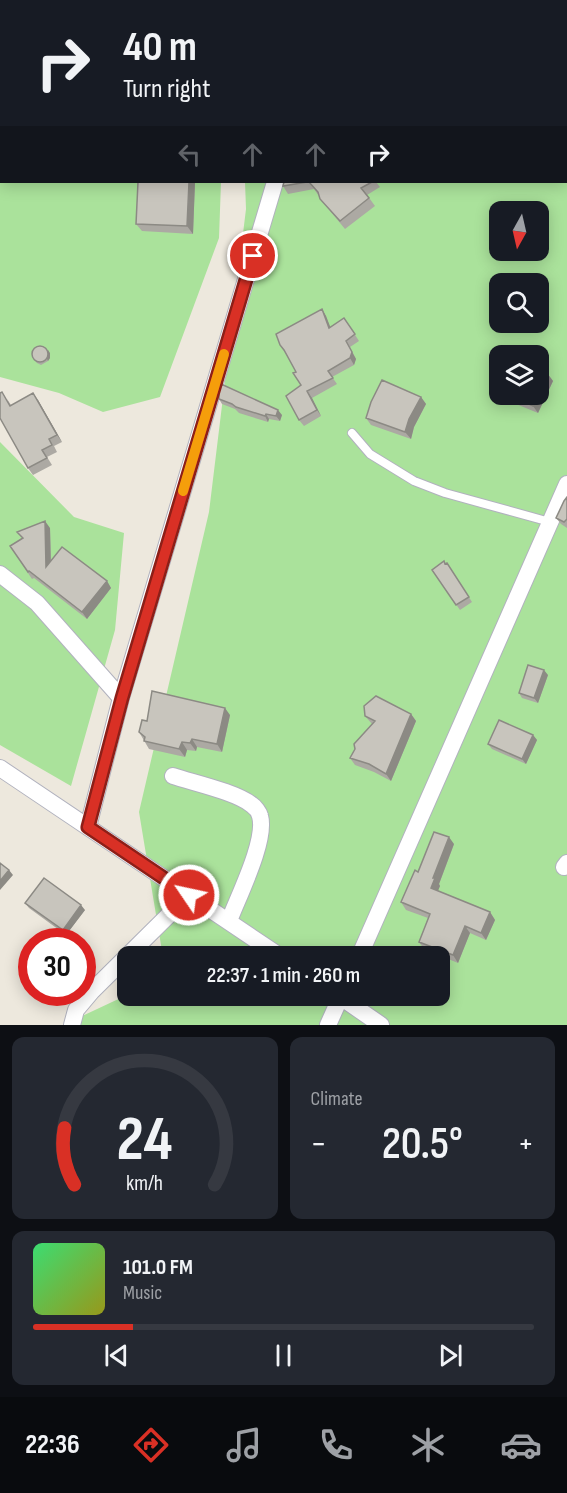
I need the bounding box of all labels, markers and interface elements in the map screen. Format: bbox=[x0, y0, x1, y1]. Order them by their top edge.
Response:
text: 40 m bbox=[123, 22, 197, 73]
icon: right bbox=[24, 24, 102, 102]
text: Turn right bbox=[123, 73, 210, 105]
icon: left bbox=[173, 138, 206, 171]
icon: ahead bbox=[236, 138, 269, 171]
icon: ahead bbox=[299, 138, 332, 171]
icon: right bbox=[362, 138, 395, 171]
north arrow bbox=[489, 201, 549, 261]
map controls bbox=[489, 201, 549, 405]
pin bbox=[227, 230, 278, 281]
icon: arrive bbox=[236, 239, 269, 272]
button: search bbox=[489, 273, 549, 333]
button: layers bbox=[489, 345, 549, 405]
position arrow bbox=[157, 863, 221, 927]
speed limit sign: 30 bbox=[18, 928, 96, 1006]
text: 22:37 · 1 min · 260 m bbox=[207, 962, 360, 989]
text: Climate bbox=[311, 1087, 363, 1111]
text: 24 bbox=[117, 1103, 173, 1178]
text: 20.5° bbox=[382, 1117, 463, 1172]
text: − bbox=[311, 1124, 327, 1164]
text: + bbox=[518, 1124, 534, 1164]
text: km/h bbox=[126, 1171, 163, 1196]
text: 101.0 FM bbox=[123, 1254, 193, 1281]
text: Music bbox=[123, 1281, 162, 1305]
icon: previous bbox=[100, 1339, 133, 1372]
icon: pause bbox=[267, 1339, 300, 1372]
icon: next bbox=[434, 1339, 467, 1372]
icon: directions bbox=[130, 1424, 172, 1466]
icon: music bbox=[223, 1424, 265, 1466]
icon: phone bbox=[315, 1424, 357, 1466]
icon: climate bbox=[407, 1424, 449, 1466]
icon: car bbox=[500, 1424, 542, 1466]
text: 22:36 bbox=[25, 1429, 80, 1461]

